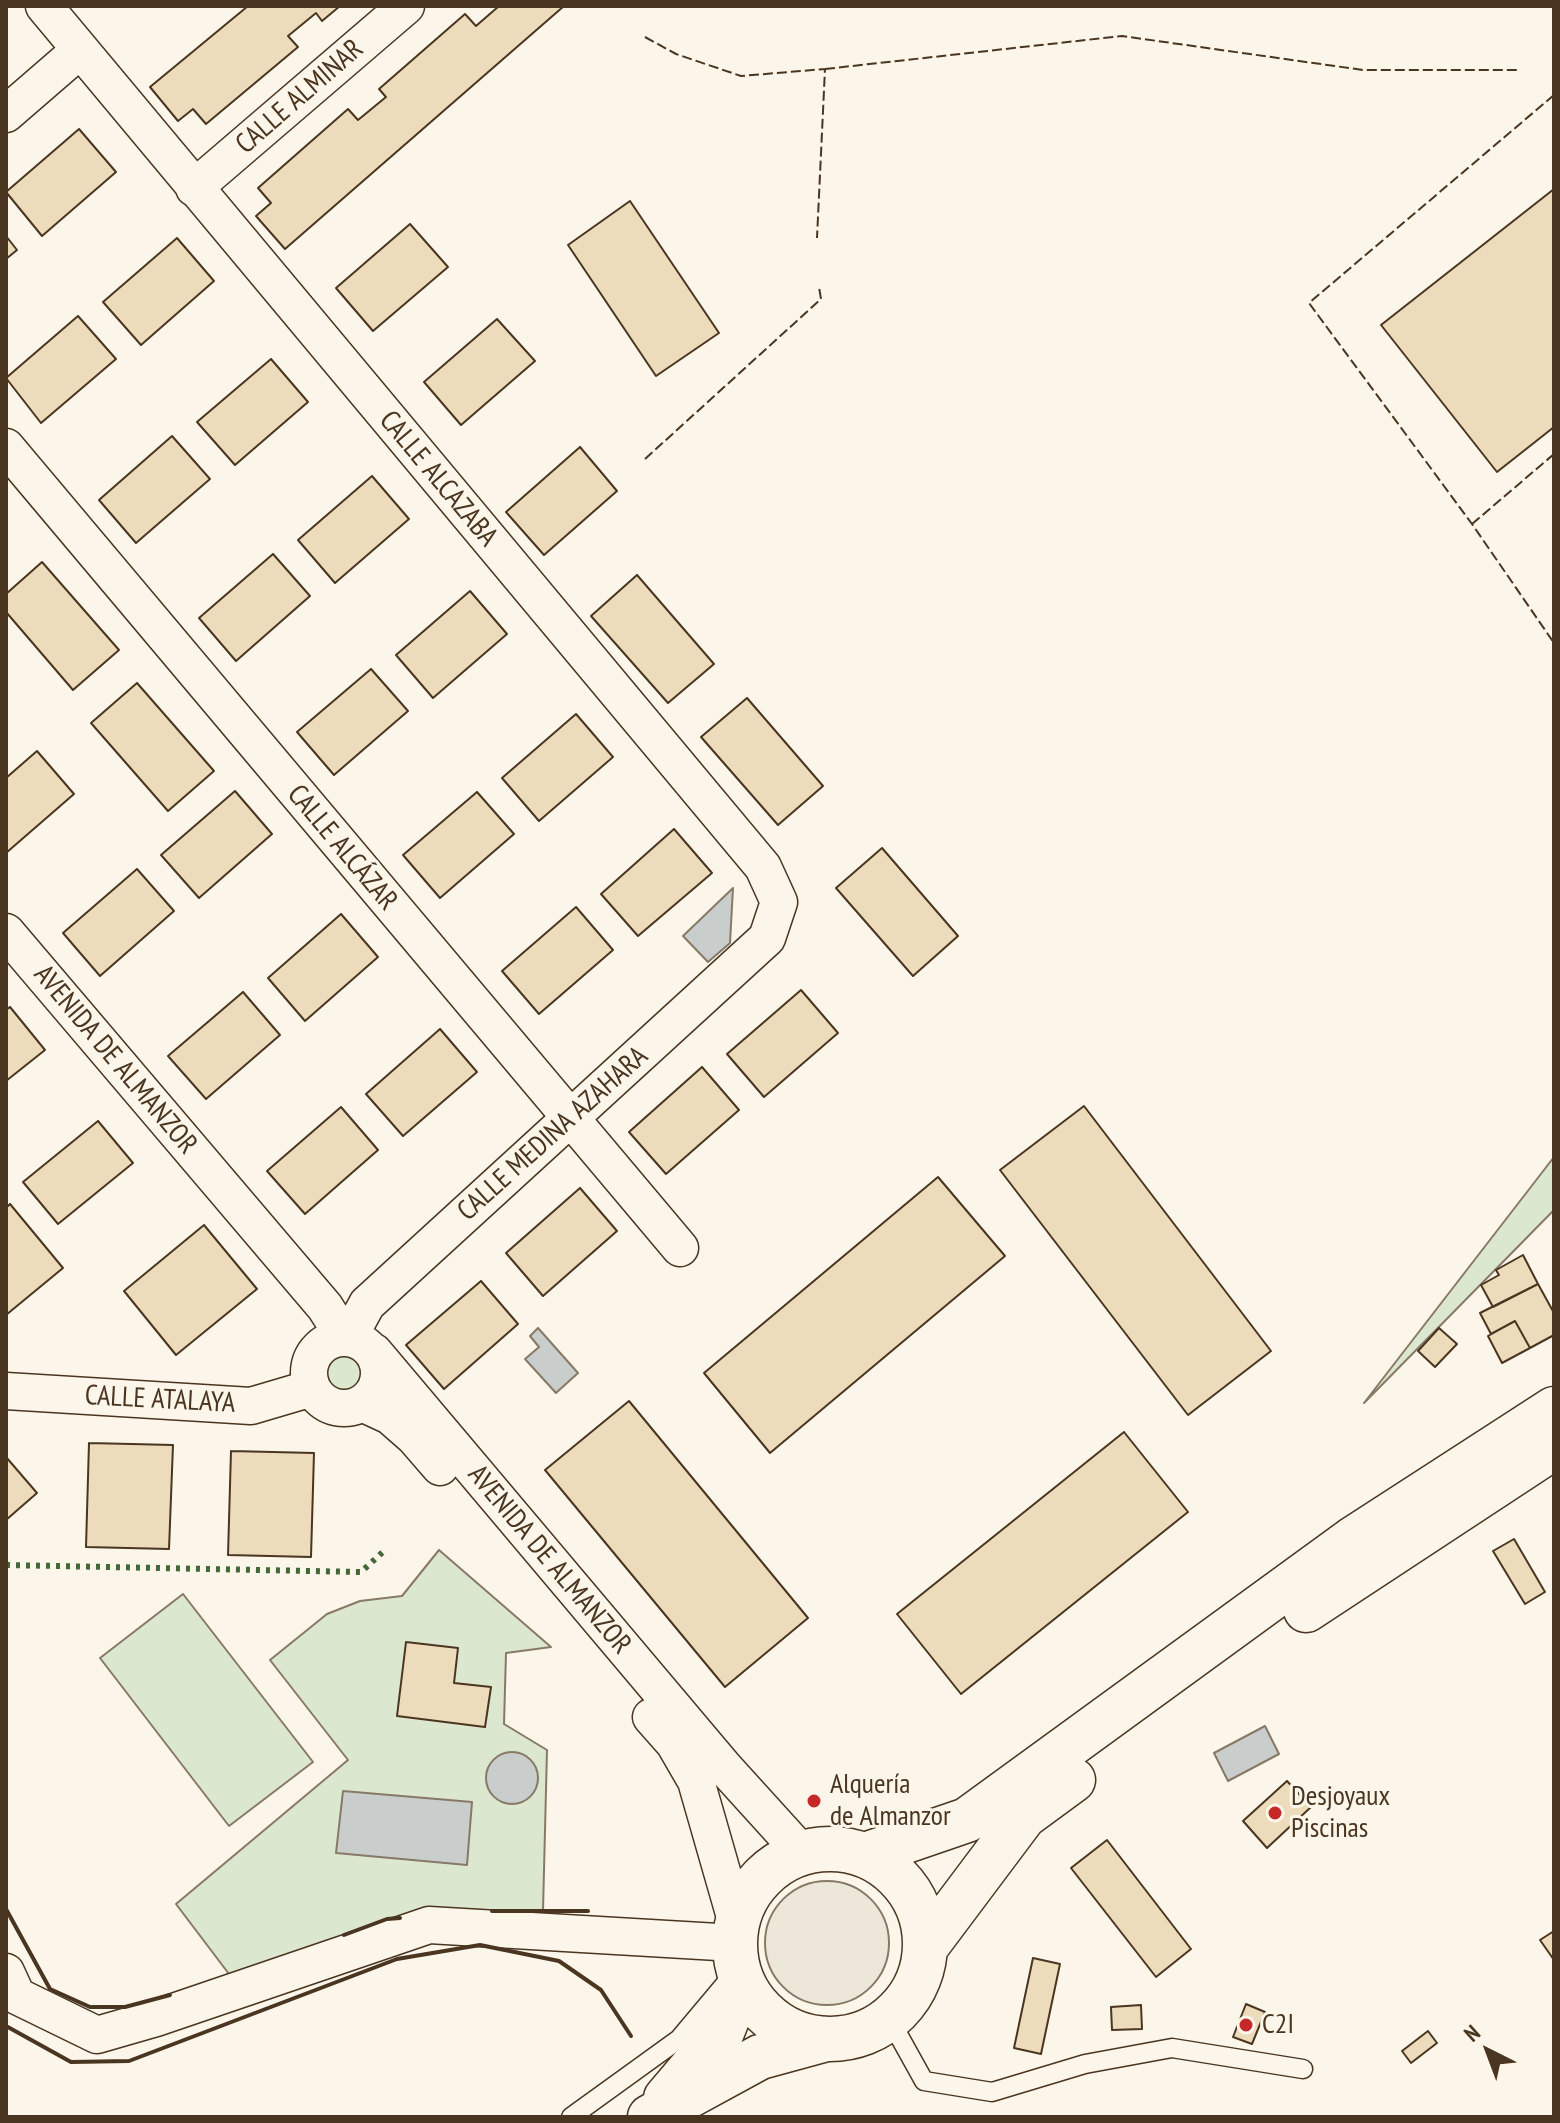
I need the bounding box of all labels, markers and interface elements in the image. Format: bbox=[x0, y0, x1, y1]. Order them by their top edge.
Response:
street label: CALLE ALMINAR bbox=[230, 33, 370, 161]
street label: CALLE ALCAZABA bbox=[372, 404, 504, 554]
street label: CALLE ALCÁZAR bbox=[280, 778, 404, 918]
street label: AVENIDA DE ALMANZOR bbox=[26, 959, 204, 1161]
street label: CALLE MEDINA AZAHARA bbox=[451, 1040, 655, 1228]
street label: CALLE ATALAYA bbox=[84, 1379, 236, 1421]
street label: AVENIDA DE ALMANZOR bbox=[460, 1459, 638, 1661]
place label: Alquería de Almanzor bbox=[830, 1768, 951, 1834]
place label: Desjoyaux Piscinas bbox=[1291, 1780, 1390, 1846]
marker: Alquería de Almanzor bbox=[805, 1792, 823, 1810]
marker: Desjoyaux Piscinas bbox=[1266, 1804, 1284, 1822]
place label: C2I bbox=[1262, 2008, 1294, 2042]
north arrow bbox=[1448, 2011, 1528, 2091]
marker: C2I bbox=[1237, 2016, 1255, 2034]
text: N bbox=[1458, 2019, 1486, 2048]

